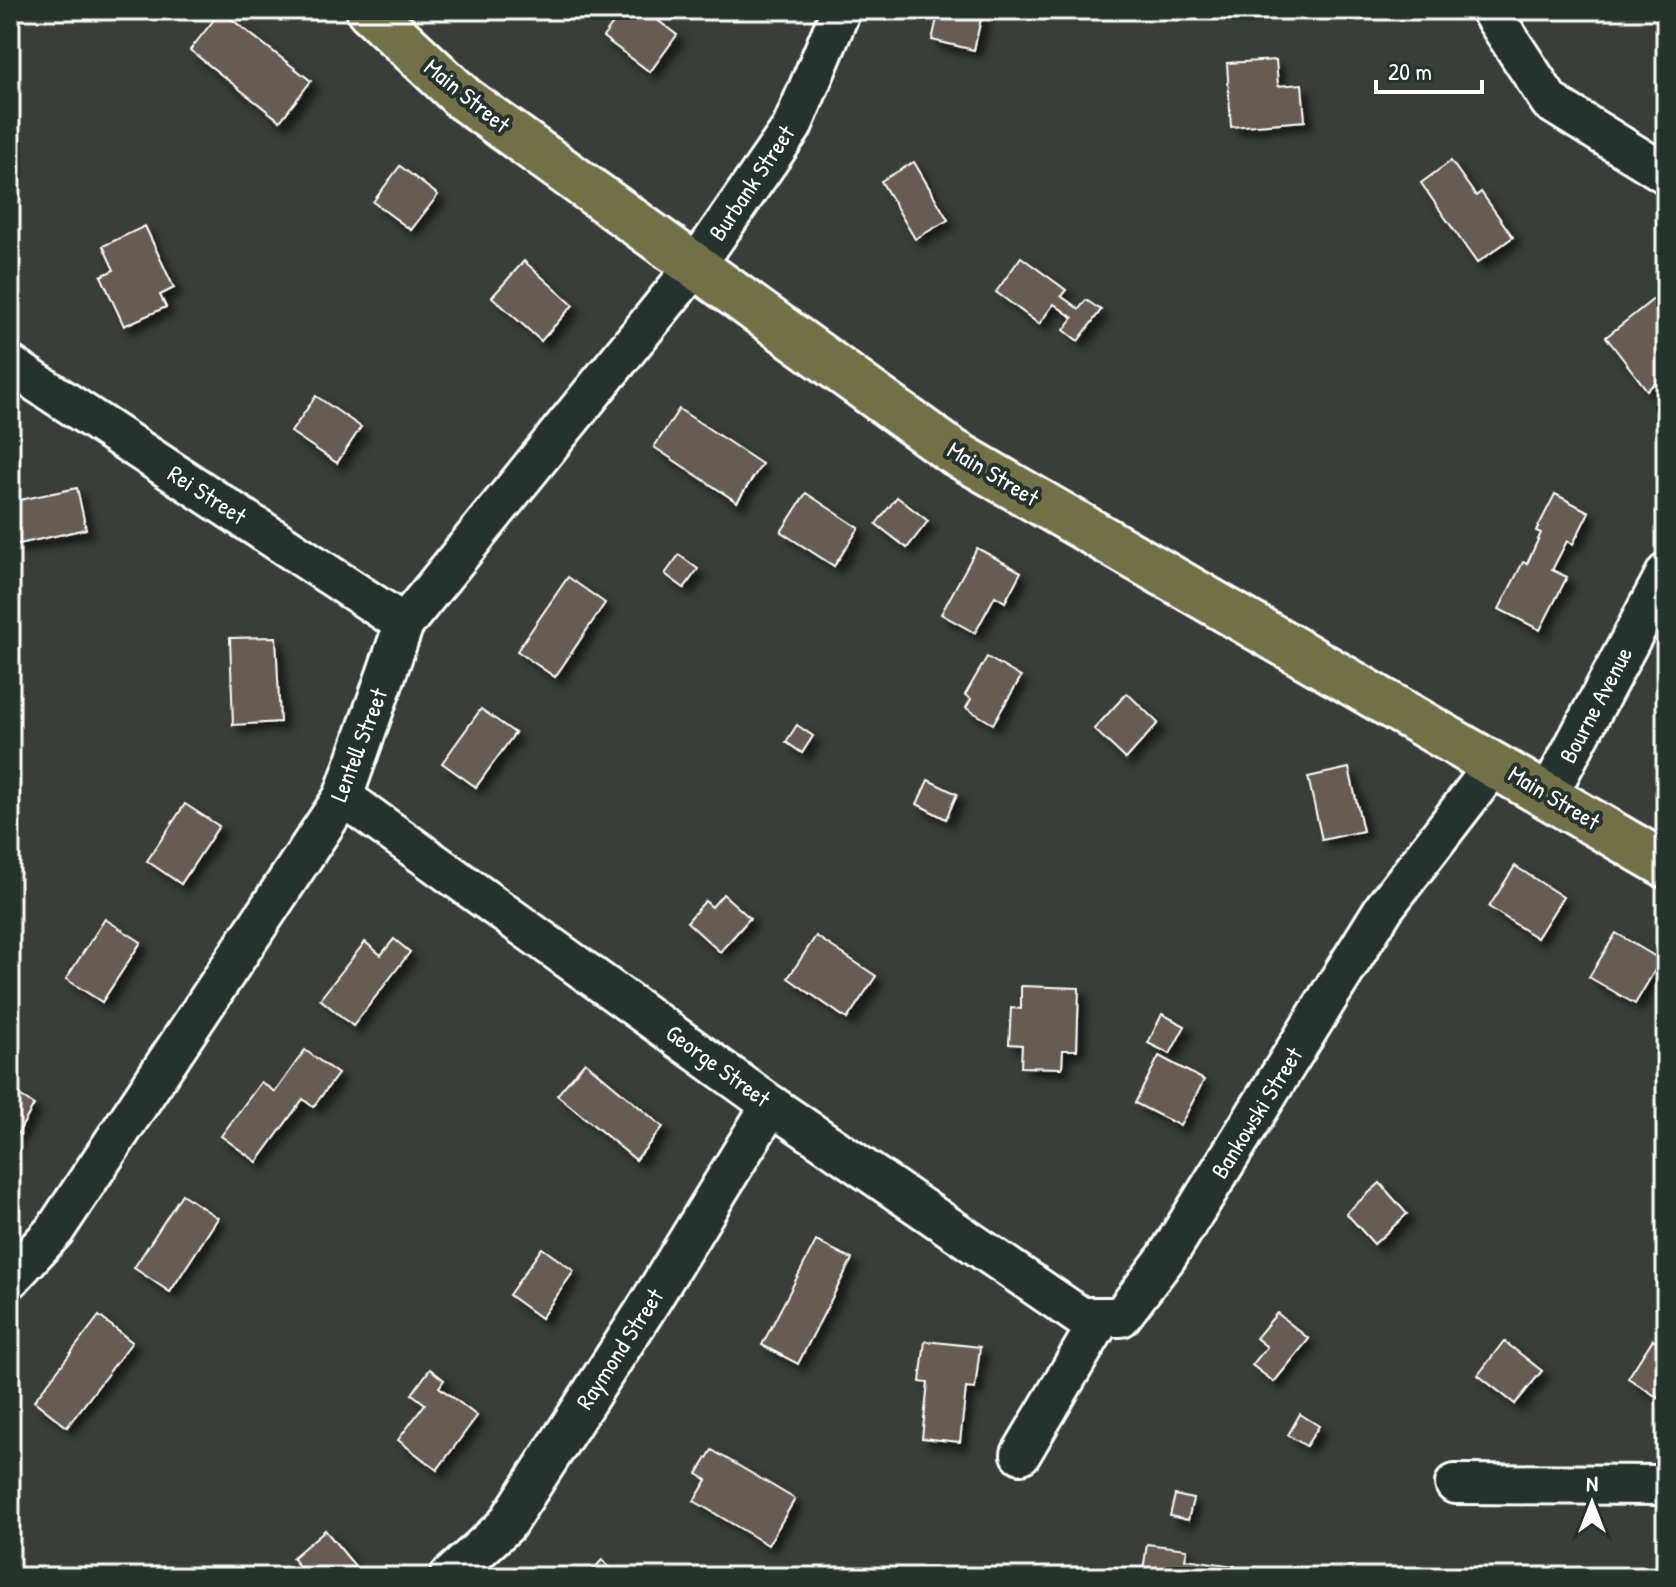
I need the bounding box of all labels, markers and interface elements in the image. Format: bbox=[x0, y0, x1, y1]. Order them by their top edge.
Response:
scale bar bbox=[1376, 44, 1482, 94]
street label: Main Street bbox=[418, 51, 518, 140]
text: 20 m bbox=[1388, 55, 1432, 87]
street label: Burbank Street bbox=[701, 118, 802, 246]
street label: Main Street bbox=[942, 433, 1046, 513]
street label: Rei Street bbox=[162, 457, 253, 532]
street label: Bourne Avenue bbox=[1551, 640, 1639, 768]
street label: Lentell Street bbox=[322, 683, 395, 806]
street label: Main Street bbox=[1503, 757, 1607, 837]
street label: George Street bbox=[660, 1017, 778, 1114]
street label: Bankowski Street bbox=[1203, 1040, 1310, 1184]
street label: Raymond Street bbox=[568, 1281, 671, 1415]
north arrow bbox=[1552, 1463, 1632, 1543]
text: N bbox=[1586, 1468, 1598, 1498]

